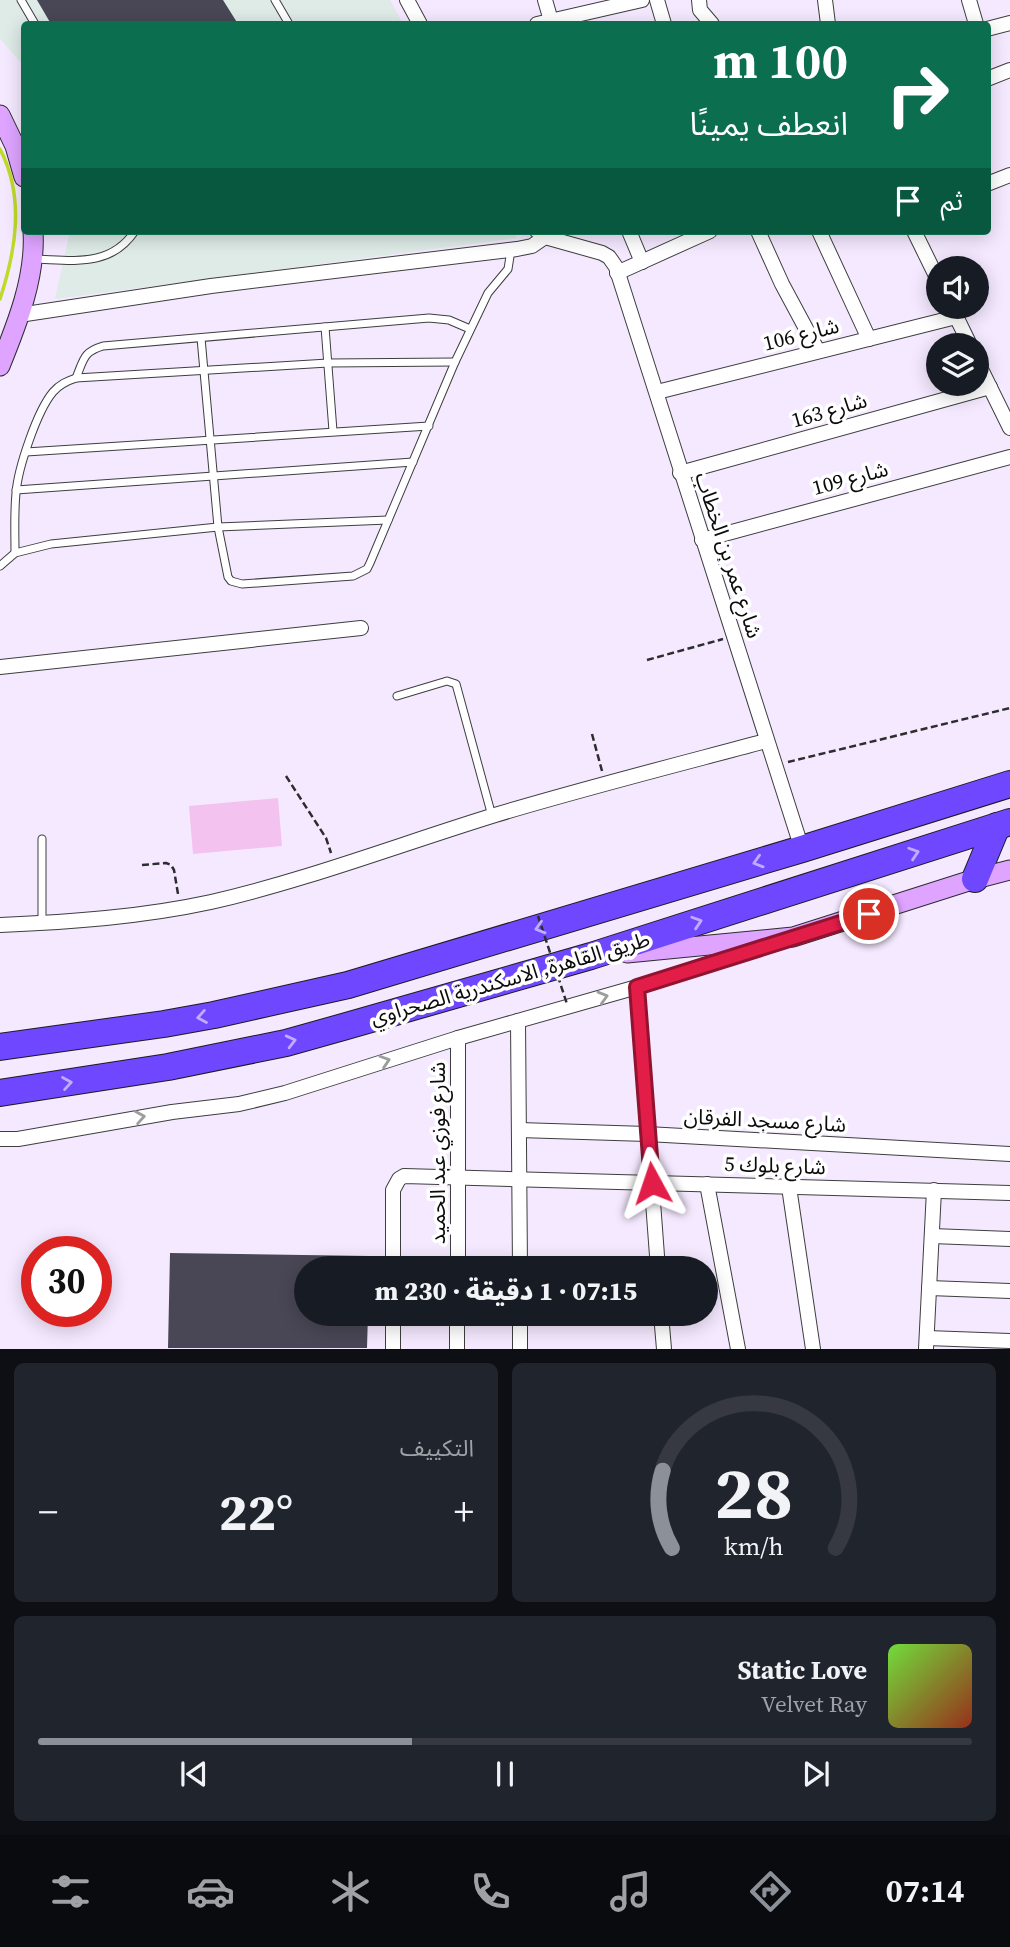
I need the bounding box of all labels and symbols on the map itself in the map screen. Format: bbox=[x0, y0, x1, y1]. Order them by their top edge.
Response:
street label: شارع 106 bbox=[760, 311, 842, 358]
street label: شارع 163 bbox=[788, 385, 870, 436]
street label: شارع 109 bbox=[809, 454, 891, 503]
street label: شارع عمر بن الخطاب bbox=[687, 468, 770, 642]
one-way arrow bbox=[907, 847, 920, 861]
one-way arrow bbox=[752, 854, 764, 869]
pin bbox=[839, 884, 899, 944]
one-way arrow bbox=[691, 916, 703, 931]
one-way arrow bbox=[534, 919, 546, 934]
street label: طريق القاهرة, الاسكندرية الصحراوي bbox=[367, 924, 654, 1034]
one-way arrow bbox=[597, 990, 609, 1005]
one-way arrow bbox=[196, 1009, 208, 1024]
one-way arrow bbox=[285, 1035, 297, 1049]
one-way arrow bbox=[378, 1055, 390, 1069]
street label: شارع فوزي عبد الحميد bbox=[423, 1062, 453, 1244]
one-way arrow bbox=[62, 1076, 73, 1091]
street label: شارع مسجد الفرقان bbox=[683, 1101, 847, 1140]
one-way arrow bbox=[134, 1110, 146, 1125]
position arrow bbox=[615, 1146, 689, 1220]
street label: شارع بلوك 5 bbox=[724, 1149, 826, 1182]
speed limit sign: 30 bbox=[21, 1236, 112, 1327]

